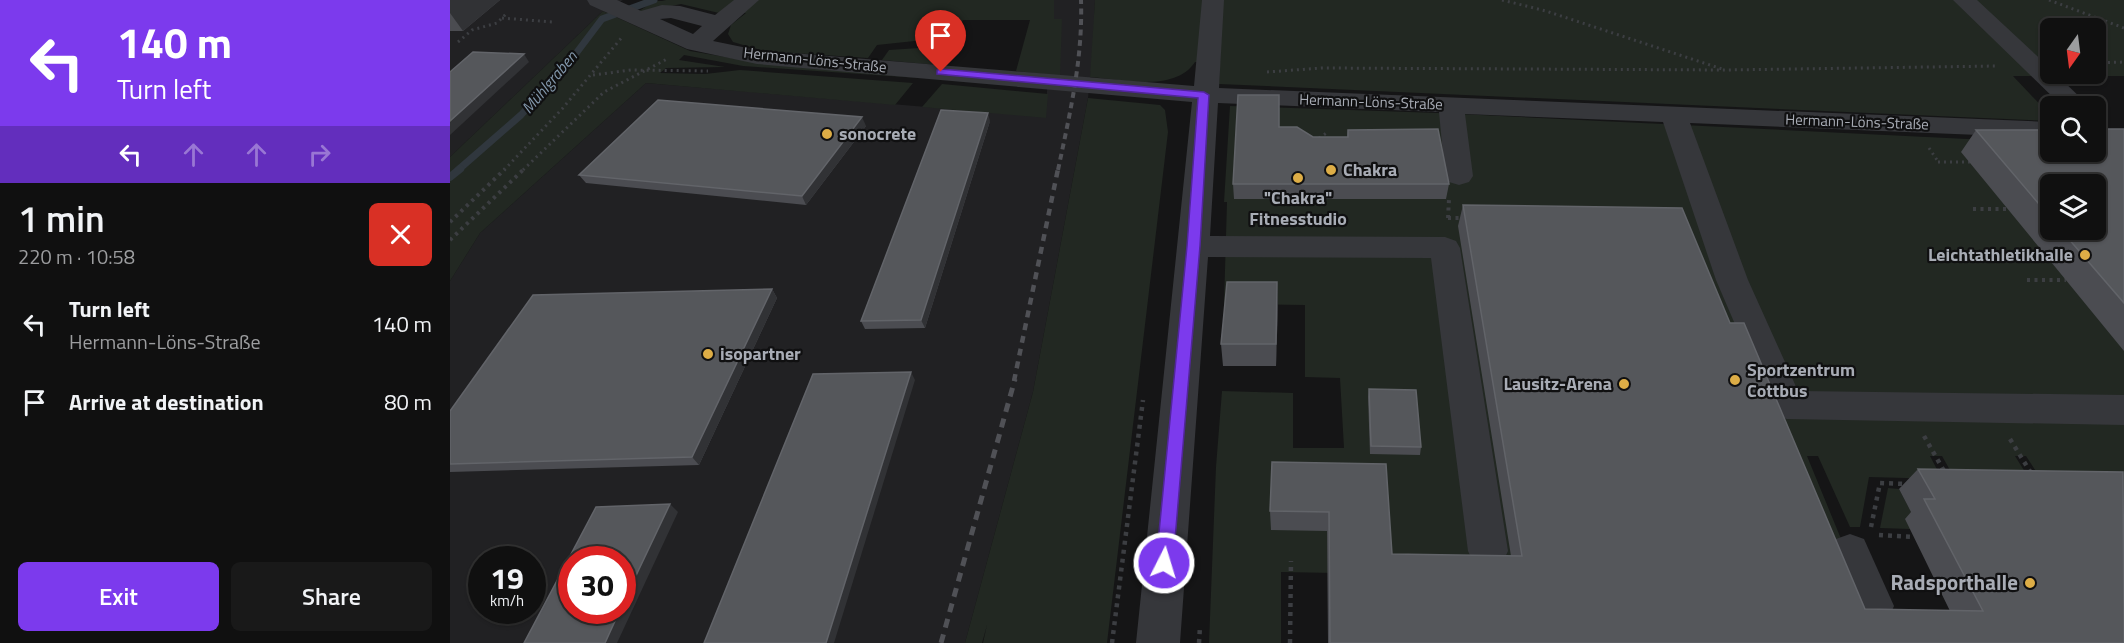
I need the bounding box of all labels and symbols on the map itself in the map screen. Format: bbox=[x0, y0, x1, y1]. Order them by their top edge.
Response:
pin bbox=[915, 10, 966, 72]
north arrow bbox=[2040, 18, 2106, 84]
street label: Hermann-Löns-Straße bbox=[742, 41, 888, 78]
water label: Mühlgraben bbox=[516, 45, 583, 119]
street label: Hermann-Löns-Straße bbox=[1299, 87, 1443, 116]
street label: Hermann-Löns-Straße bbox=[1785, 107, 1929, 136]
place label: sonocrete bbox=[839, 120, 916, 147]
marker: sonocrete bbox=[820, 127, 834, 141]
place label: Chakra bbox=[1343, 156, 1397, 183]
marker: Chakra bbox=[1324, 163, 1338, 177]
marker: "Chakra" Fitnesstudio bbox=[1291, 171, 1305, 185]
place label: "Chakra" Fitnesstudio bbox=[1249, 184, 1347, 232]
place label: Leichtathletikhalle bbox=[1928, 241, 2073, 268]
marker: Leichtathletikhalle bbox=[2078, 248, 2092, 262]
place label: isopartner bbox=[720, 340, 801, 367]
marker: isopartner bbox=[701, 347, 715, 361]
place label: Sportzentrum Cottbus bbox=[1747, 356, 1855, 404]
place label: Lausitz-Arena bbox=[1504, 370, 1612, 397]
marker: Sportzentrum Cottbus bbox=[1728, 373, 1742, 387]
marker: Lausitz-Arena bbox=[1617, 377, 1631, 391]
position arrow bbox=[1132, 531, 1196, 595]
speed limit sign: 30 bbox=[558, 546, 636, 624]
place label: Radsporthalle bbox=[1890, 566, 2018, 598]
marker: Radsporthalle bbox=[2023, 576, 2037, 590]

